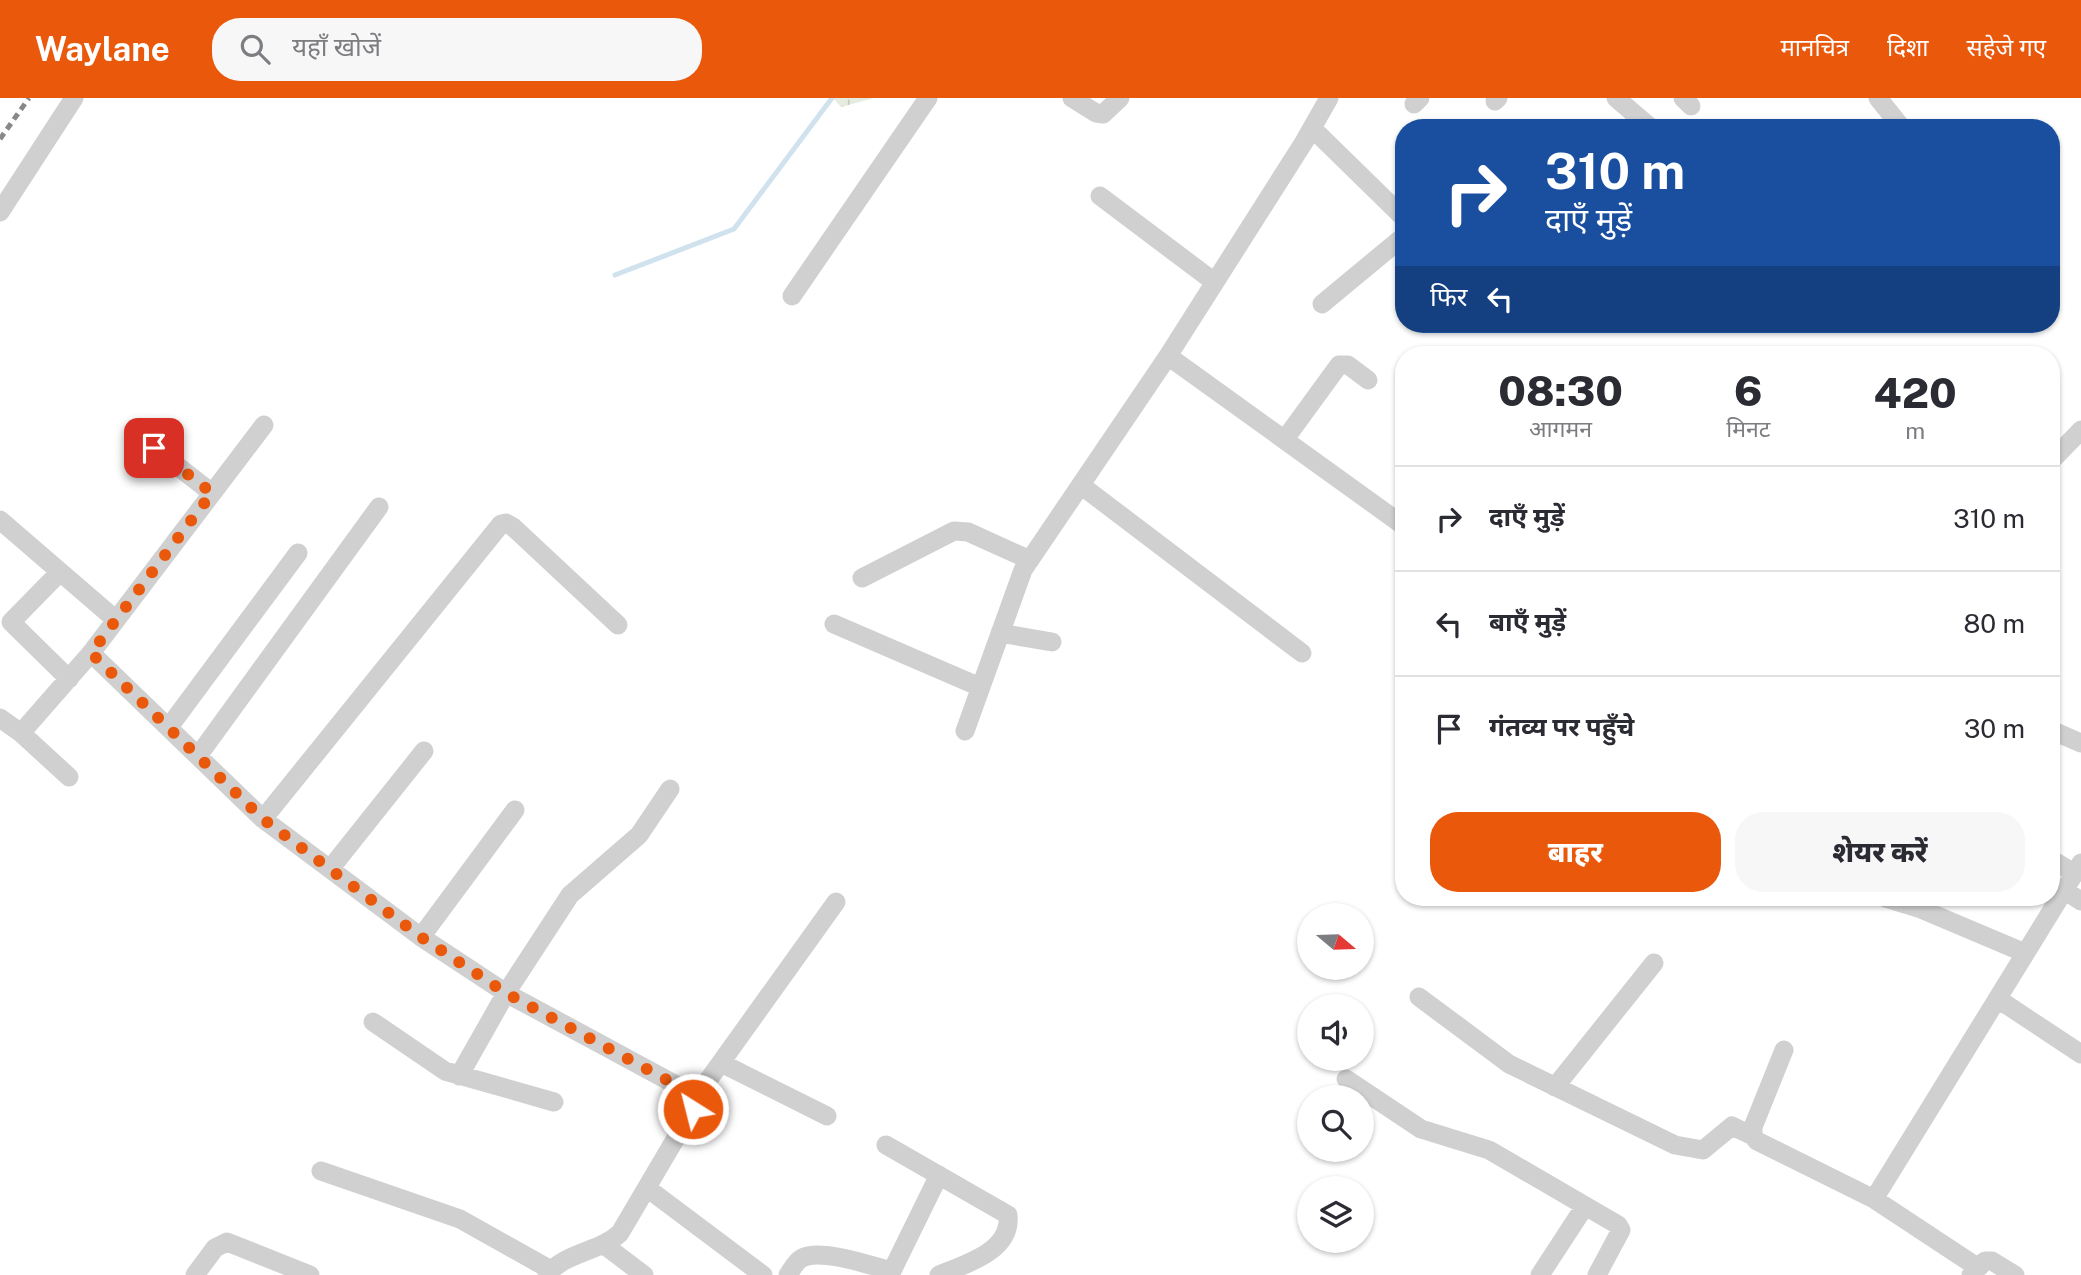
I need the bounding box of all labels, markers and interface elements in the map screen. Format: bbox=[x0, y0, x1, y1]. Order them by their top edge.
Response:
search box bbox=[212, 18, 702, 81]
text: Waylane bbox=[35, 30, 170, 68]
icon: search bbox=[236, 30, 274, 68]
text: यहाँ खोजें bbox=[292, 31, 381, 62]
text: मानचित्र bbox=[1781, 33, 1849, 61]
text: दिशा bbox=[1887, 33, 1929, 61]
text: सहेजे गए bbox=[1967, 33, 2046, 61]
text: 310 m bbox=[1545, 142, 1685, 200]
icon: right bbox=[1430, 147, 1521, 238]
text: दाएँ मुड़ें bbox=[1545, 201, 1632, 238]
icon: left bbox=[1481, 280, 1519, 318]
text: फिर bbox=[1430, 281, 1467, 312]
text: 08:30 bbox=[1498, 366, 1623, 415]
text: 6 bbox=[1734, 366, 1762, 415]
text: 420 bbox=[1874, 368, 1957, 417]
text: आगमन bbox=[1529, 415, 1592, 442]
text: मिनट bbox=[1726, 415, 1770, 442]
text: m bbox=[1905, 417, 1925, 444]
pin bbox=[124, 418, 184, 478]
icon: arrive bbox=[135, 429, 173, 467]
icon: right bbox=[1430, 500, 1468, 538]
text: दाएँ मुड़ें bbox=[1489, 501, 1565, 532]
text: 310 m bbox=[1953, 503, 2025, 534]
icon: left bbox=[1430, 605, 1468, 643]
text: बाएँ मुड़ें bbox=[1489, 606, 1566, 637]
text: 80 m bbox=[1964, 608, 2025, 639]
icon: arrive bbox=[1430, 710, 1468, 748]
text: गंतव्य पर पहुँचे bbox=[1489, 711, 1634, 742]
text: 30 m bbox=[1964, 713, 2025, 744]
button: बाहर bbox=[1430, 812, 1721, 892]
button: शेयर करें bbox=[1735, 812, 2025, 892]
north arrow bbox=[1297, 903, 1374, 980]
map controls bbox=[1297, 903, 1374, 1253]
button: sound bbox=[1297, 994, 1374, 1071]
position arrow bbox=[656, 1072, 730, 1146]
button: search bbox=[1297, 1085, 1374, 1162]
button: layers bbox=[1297, 1176, 1374, 1253]

